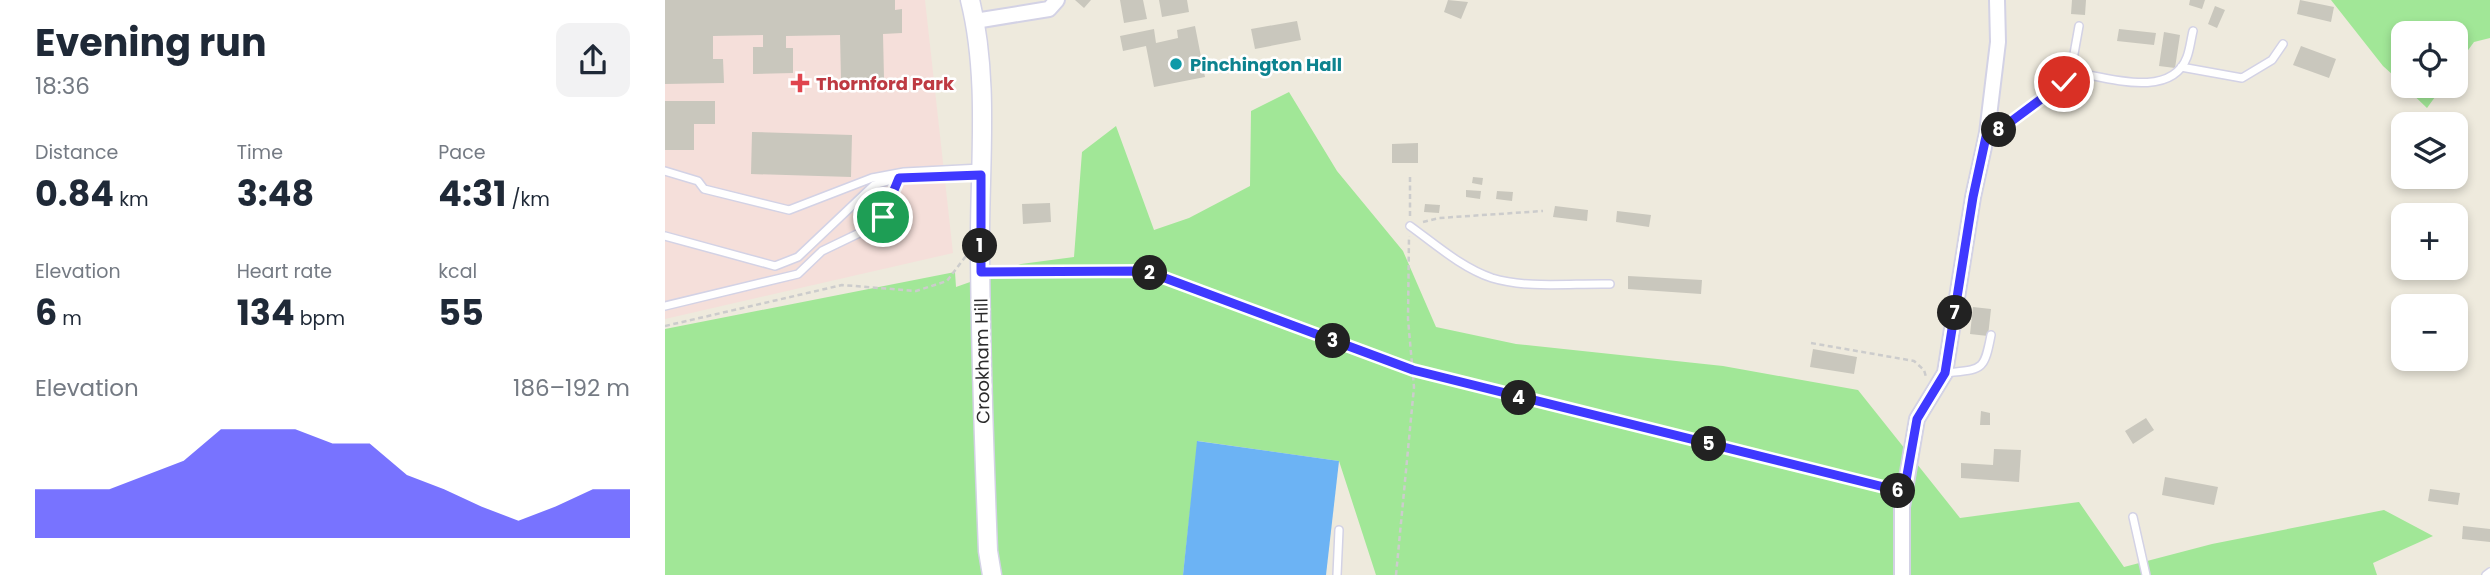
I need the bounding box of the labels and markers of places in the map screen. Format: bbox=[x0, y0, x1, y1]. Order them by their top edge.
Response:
place label: Pinchington Hall bbox=[1190, 52, 1342, 77]
pin bbox=[2034, 52, 2094, 112]
marker: Pinchington Hall bbox=[1168, 56, 1184, 72]
place label: Thornford Park bbox=[816, 71, 955, 96]
marker: Thornford Park bbox=[790, 73, 810, 93]
pin: 8 bbox=[1981, 113, 2017, 148]
pin bbox=[853, 187, 913, 247]
pin: 1 bbox=[963, 229, 997, 264]
pin: 2 bbox=[1133, 256, 1168, 290]
pin: 7 bbox=[1937, 296, 1973, 330]
pin: 3 bbox=[1315, 324, 1351, 358]
pin: 4 bbox=[1501, 380, 1537, 416]
pin: 5 bbox=[1691, 426, 1727, 462]
pin: 6 bbox=[1881, 474, 1915, 508]

